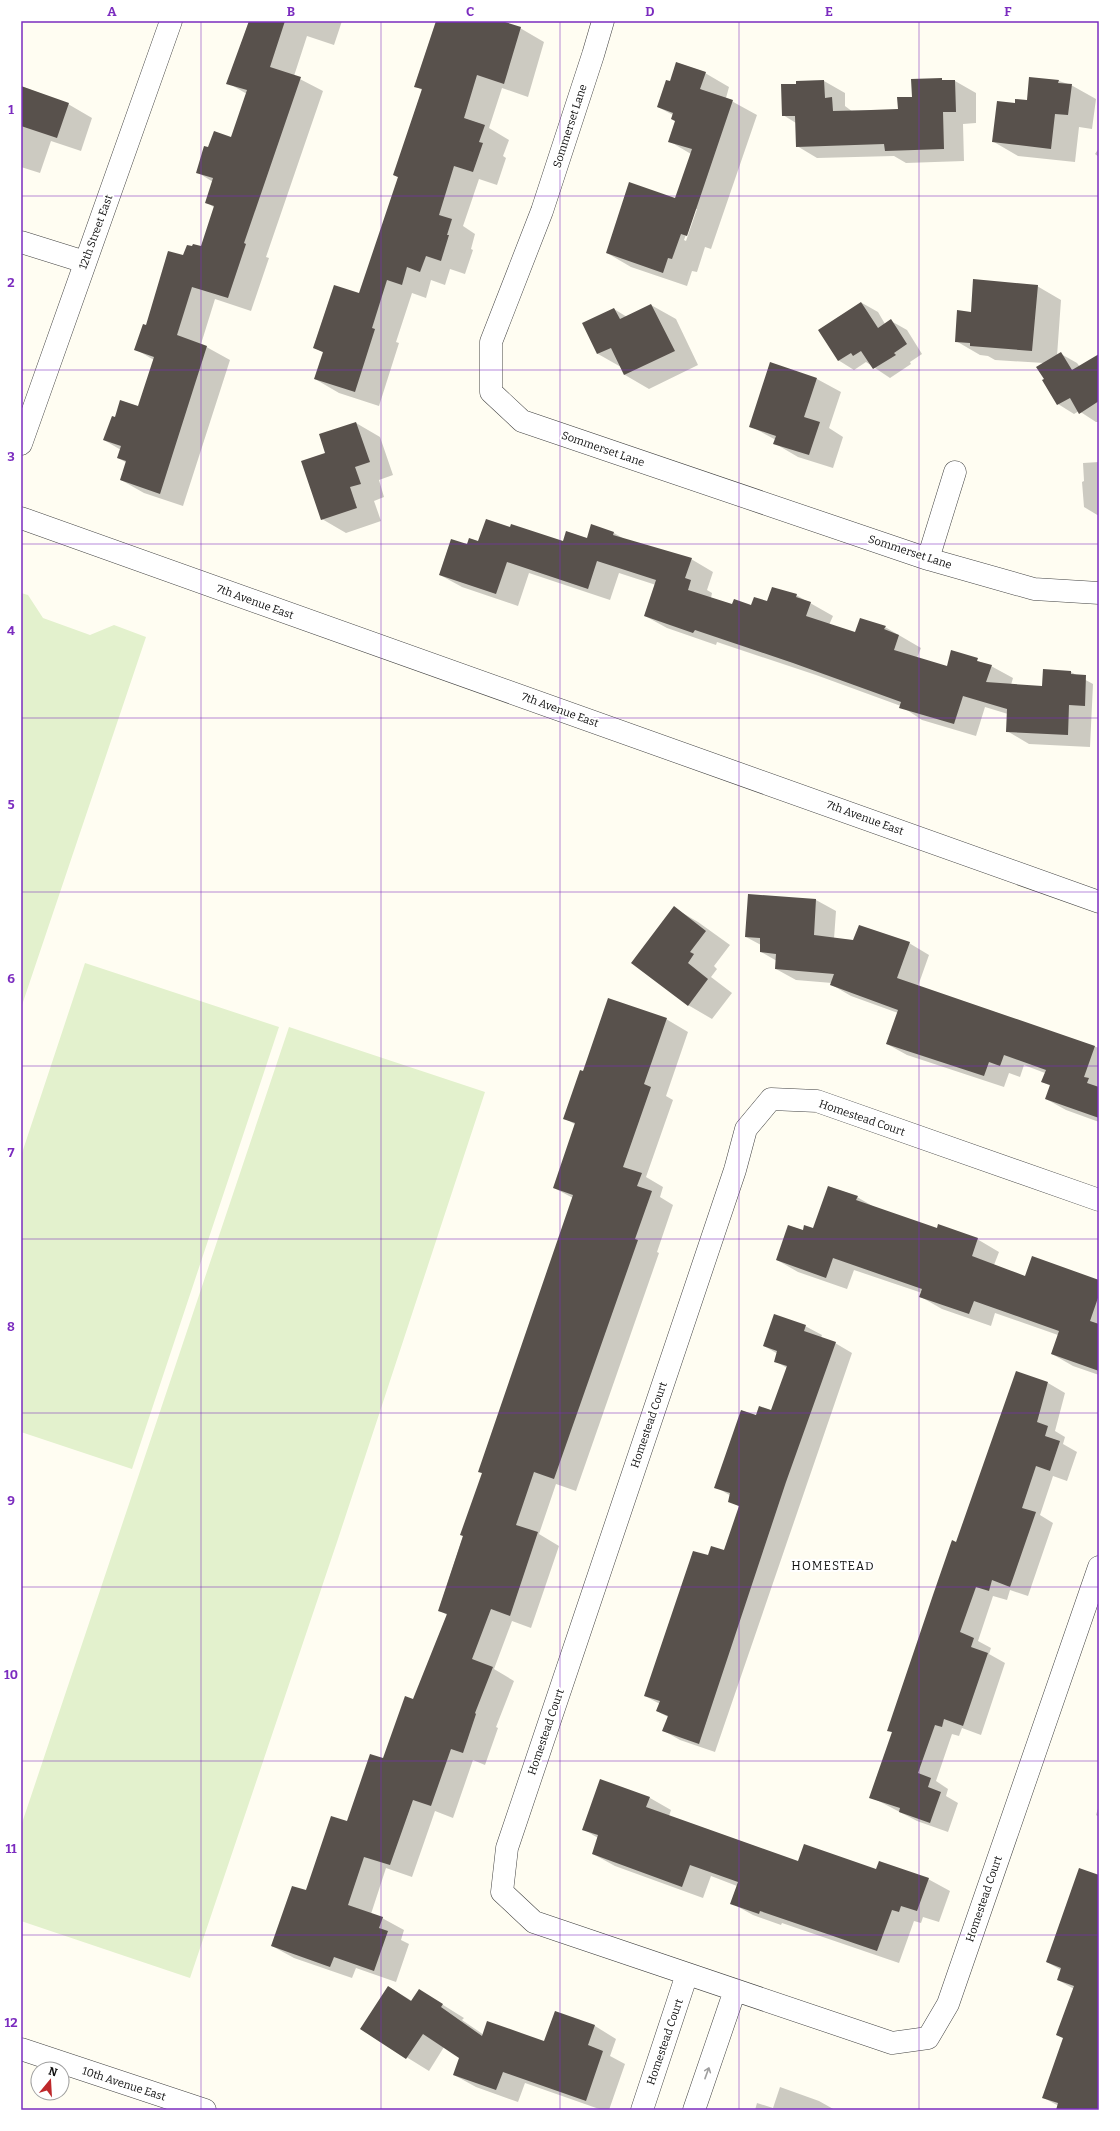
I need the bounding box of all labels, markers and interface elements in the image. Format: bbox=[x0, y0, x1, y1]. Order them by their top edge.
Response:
text: A bbox=[107, 4, 117, 19]
text: B bbox=[287, 4, 295, 19]
text: C bbox=[466, 4, 474, 19]
text: D bbox=[645, 4, 655, 19]
text: E bbox=[825, 4, 833, 19]
text: F bbox=[1004, 4, 1012, 19]
street label: Sommerset Lane bbox=[550, 83, 590, 169]
text: 1 bbox=[8, 102, 14, 117]
street label: 12th Street East bbox=[76, 193, 116, 271]
text: 2 bbox=[7, 275, 15, 290]
street label: Sommerset Lane bbox=[560, 429, 646, 469]
text: 3 bbox=[7, 449, 15, 464]
street label: Sommerset Lane bbox=[867, 532, 953, 572]
street label: 7th Avenue East bbox=[215, 582, 295, 622]
text: 4 bbox=[7, 623, 15, 638]
street label: 7th Avenue East bbox=[520, 690, 600, 730]
text: 5 bbox=[7, 797, 15, 812]
street label: 7th Avenue East bbox=[825, 798, 905, 838]
text: 6 bbox=[7, 971, 15, 986]
street label: Homestead Court bbox=[817, 1097, 907, 1139]
text: 7 bbox=[8, 1145, 15, 1160]
text: 8 bbox=[7, 1319, 15, 1334]
street label: Homestead Court bbox=[628, 1380, 670, 1470]
text: 9 bbox=[7, 1493, 15, 1508]
district label: HOMESTEAD bbox=[791, 1559, 875, 1573]
text: 10 bbox=[4, 1667, 18, 1682]
street label: Homestead Court bbox=[525, 1687, 567, 1777]
text: 11 bbox=[5, 1841, 17, 1856]
street label: Homestead Court bbox=[963, 1854, 1005, 1944]
street label: Homestead Court bbox=[644, 1997, 686, 2087]
text: 12 bbox=[5, 2015, 17, 2030]
north arrow bbox=[30, 2061, 70, 2101]
text: N bbox=[47, 2064, 59, 2080]
street label: 10th Avenue East bbox=[81, 2064, 167, 2104]
one-way arrow bbox=[704, 2068, 712, 2080]

